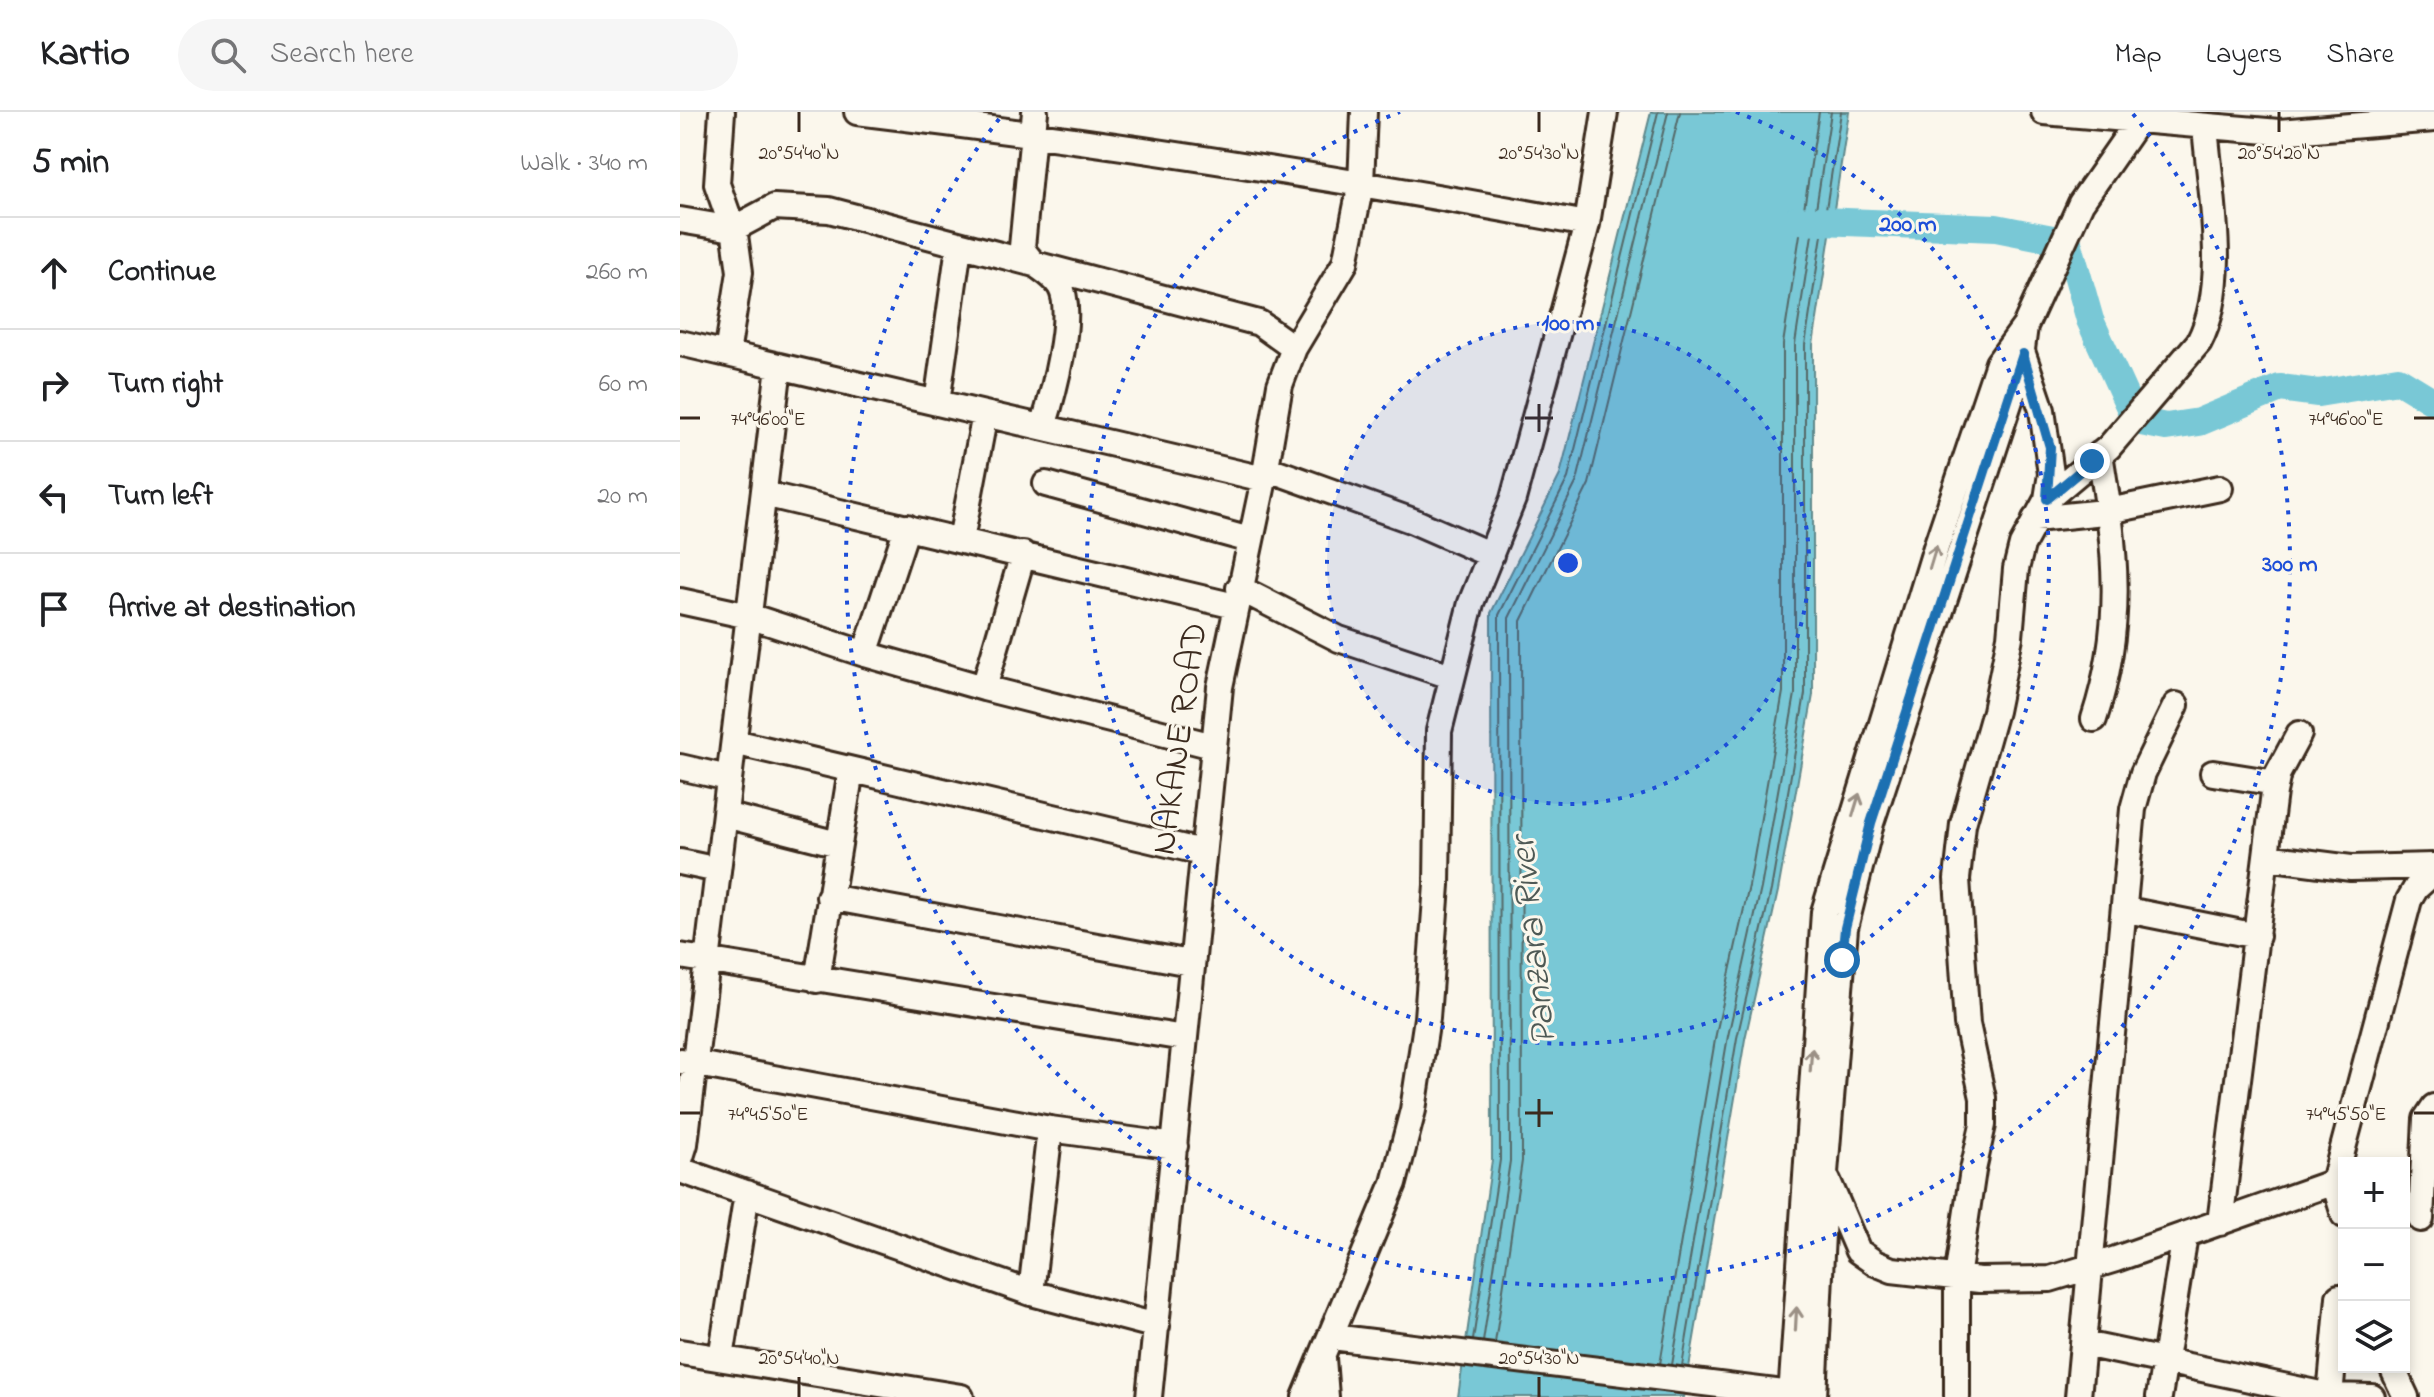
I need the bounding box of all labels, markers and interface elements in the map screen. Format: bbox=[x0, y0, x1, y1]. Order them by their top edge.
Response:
search box bbox=[178, 19, 738, 91]
text: Kartio bbox=[40, 27, 130, 83]
icon: search bbox=[206, 33, 250, 77]
text: Search here bbox=[270, 33, 414, 77]
text: Map bbox=[2114, 35, 2162, 76]
text: Layers bbox=[2206, 35, 2282, 76]
text: Share bbox=[2326, 35, 2394, 76]
text: 5 min bbox=[32, 139, 109, 189]
text: 20°54'40"N bbox=[759, 140, 839, 169]
text: 20°54'30"N bbox=[1499, 140, 1579, 169]
text: 20°54'20"N bbox=[2238, 140, 2320, 169]
text: Walk · 340 m bbox=[520, 145, 648, 183]
text: 200 m bbox=[1878, 208, 1937, 243]
icon: ahead bbox=[32, 251, 76, 295]
text: Continue bbox=[108, 251, 216, 295]
text: 260 m bbox=[586, 254, 648, 292]
text: 100 m bbox=[1542, 307, 1595, 342]
icon: right bbox=[32, 363, 76, 407]
text: Turn right bbox=[108, 363, 223, 407]
text: 60 m bbox=[599, 366, 648, 404]
text: 74°46'00"E bbox=[730, 406, 806, 435]
text: 74°46'00"E bbox=[2308, 406, 2384, 435]
route end bbox=[2074, 443, 2110, 479]
icon: left bbox=[32, 475, 76, 519]
text: Turn left bbox=[108, 475, 213, 519]
text: 20 m bbox=[597, 478, 648, 516]
one-way arrow bbox=[1926, 544, 1941, 570]
text: 300 m bbox=[2261, 548, 2318, 583]
centre of rings bbox=[1554, 549, 1582, 577]
icon: arrive bbox=[32, 587, 76, 631]
text: Arrive at destination bbox=[108, 587, 356, 631]
street label: NAKANE ROAD bbox=[1138, 620, 1224, 858]
one-way arrow bbox=[1849, 792, 1864, 818]
water label: Panzara River bbox=[1496, 830, 1574, 1048]
route start bbox=[1824, 942, 1860, 978]
one-way arrow bbox=[1804, 1047, 1819, 1074]
text: 74°45'50"E bbox=[728, 1101, 808, 1130]
text: 74°45'50"E bbox=[2306, 1101, 2386, 1130]
map controls bbox=[2338, 1157, 2410, 1373]
button: + bbox=[2338, 1157, 2410, 1229]
button: − bbox=[2338, 1229, 2410, 1301]
button: layers bbox=[2338, 1301, 2410, 1373]
one-way arrow bbox=[1788, 1306, 1803, 1333]
text: 20°54'40"N bbox=[759, 1345, 839, 1374]
text: 20°54'30"N bbox=[1499, 1345, 1579, 1374]

